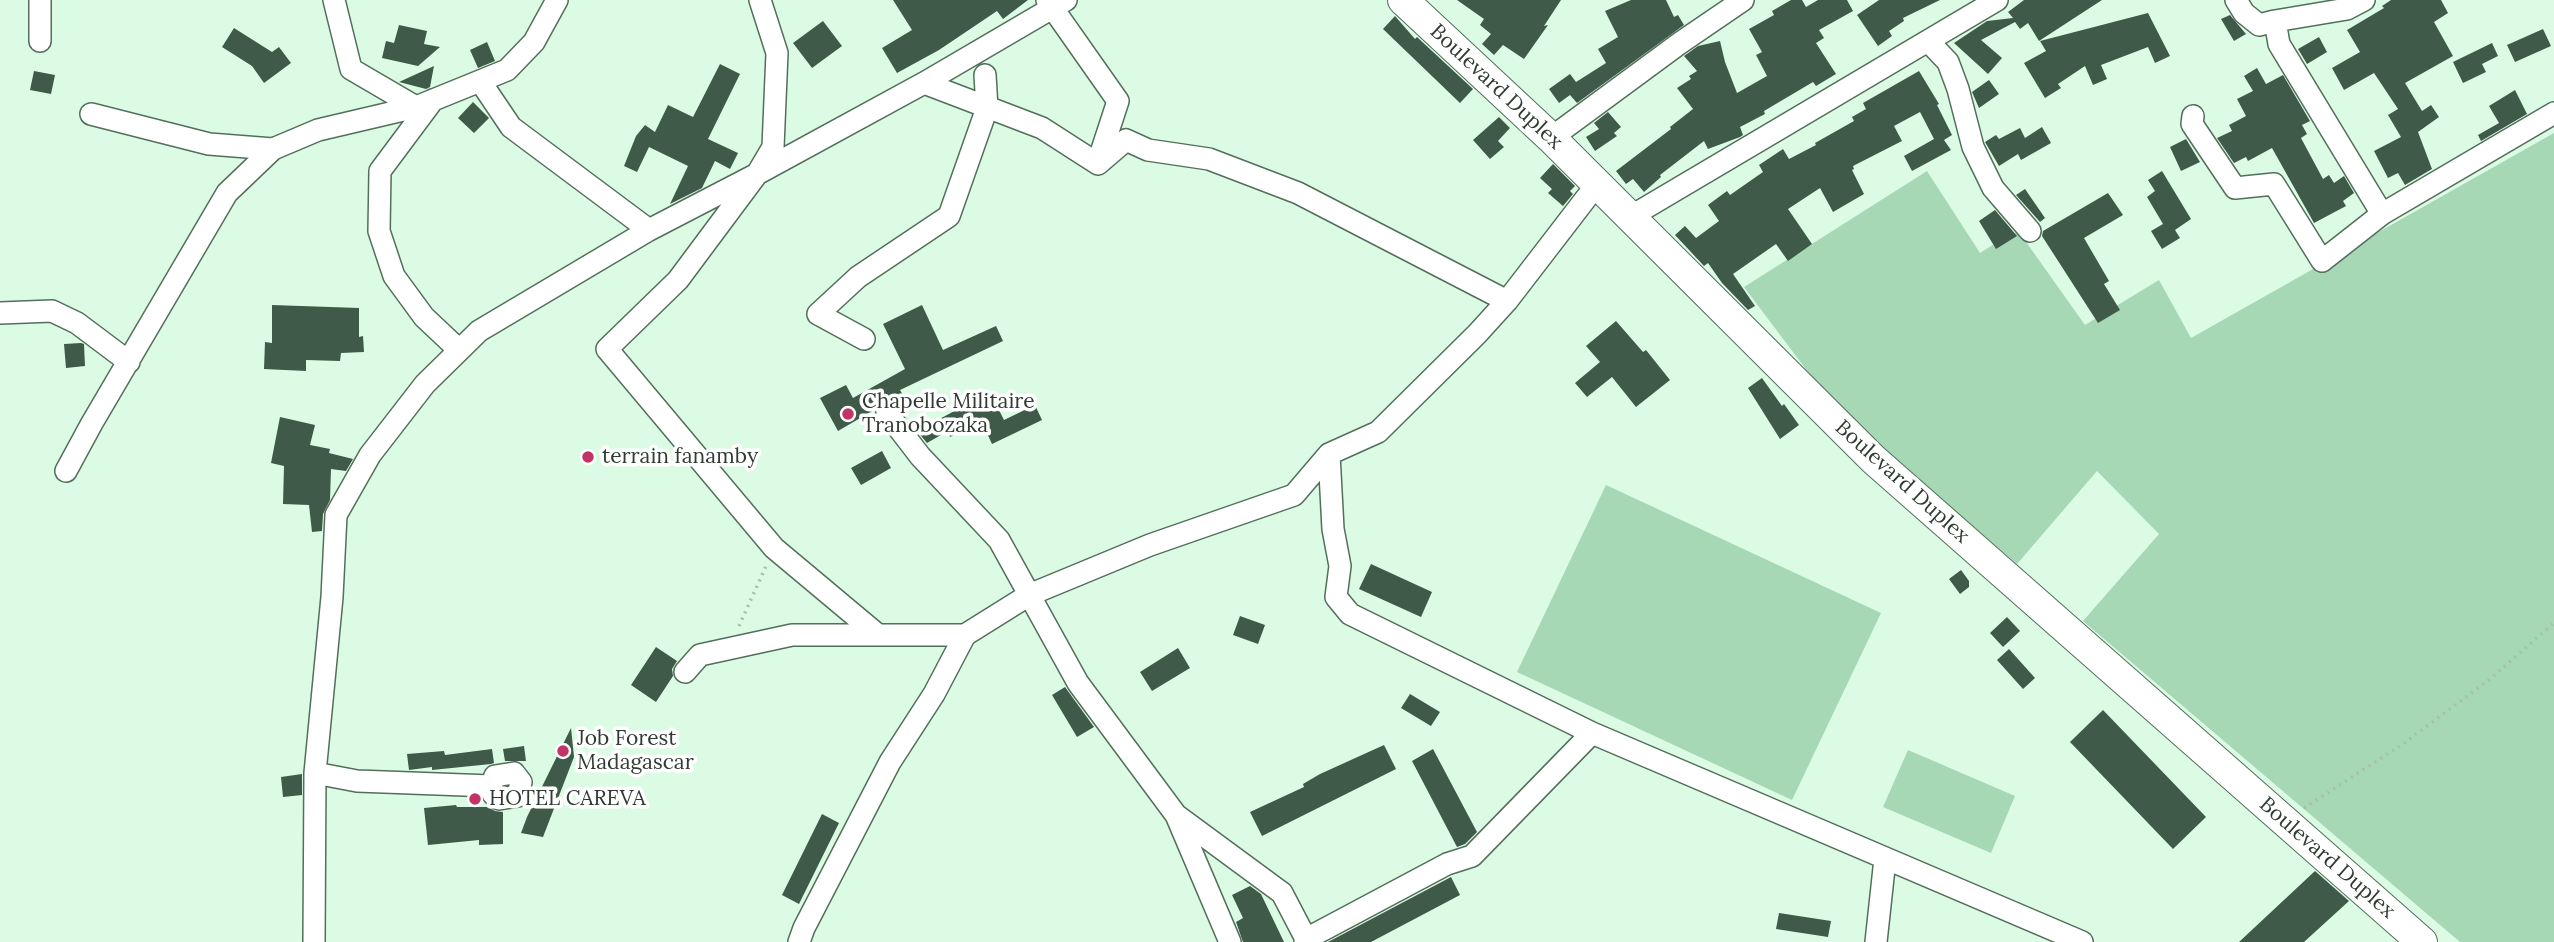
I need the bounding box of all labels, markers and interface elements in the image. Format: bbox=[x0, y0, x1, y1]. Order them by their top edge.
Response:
street label: Boulevard Duplex bbox=[1425, 19, 1567, 155]
place label: Chapelle Militaire Tranobozaka bbox=[862, 389, 1035, 439]
marker: Chapelle Militaire Tranobozaka bbox=[840, 406, 856, 422]
street label: Boulevard Duplex bbox=[1830, 415, 1974, 549]
place label: terrain fanamby bbox=[602, 444, 758, 470]
marker: terrain fanamby bbox=[580, 449, 596, 465]
place label: Job Forest Madagascar bbox=[577, 726, 694, 776]
marker: Job Forest Madagascar bbox=[555, 743, 571, 759]
place label: HOTEL CAREVA bbox=[489, 786, 646, 812]
marker: HOTEL CAREVA bbox=[467, 791, 483, 807]
street label: Boulevard Duplex bbox=[2254, 792, 2400, 924]

